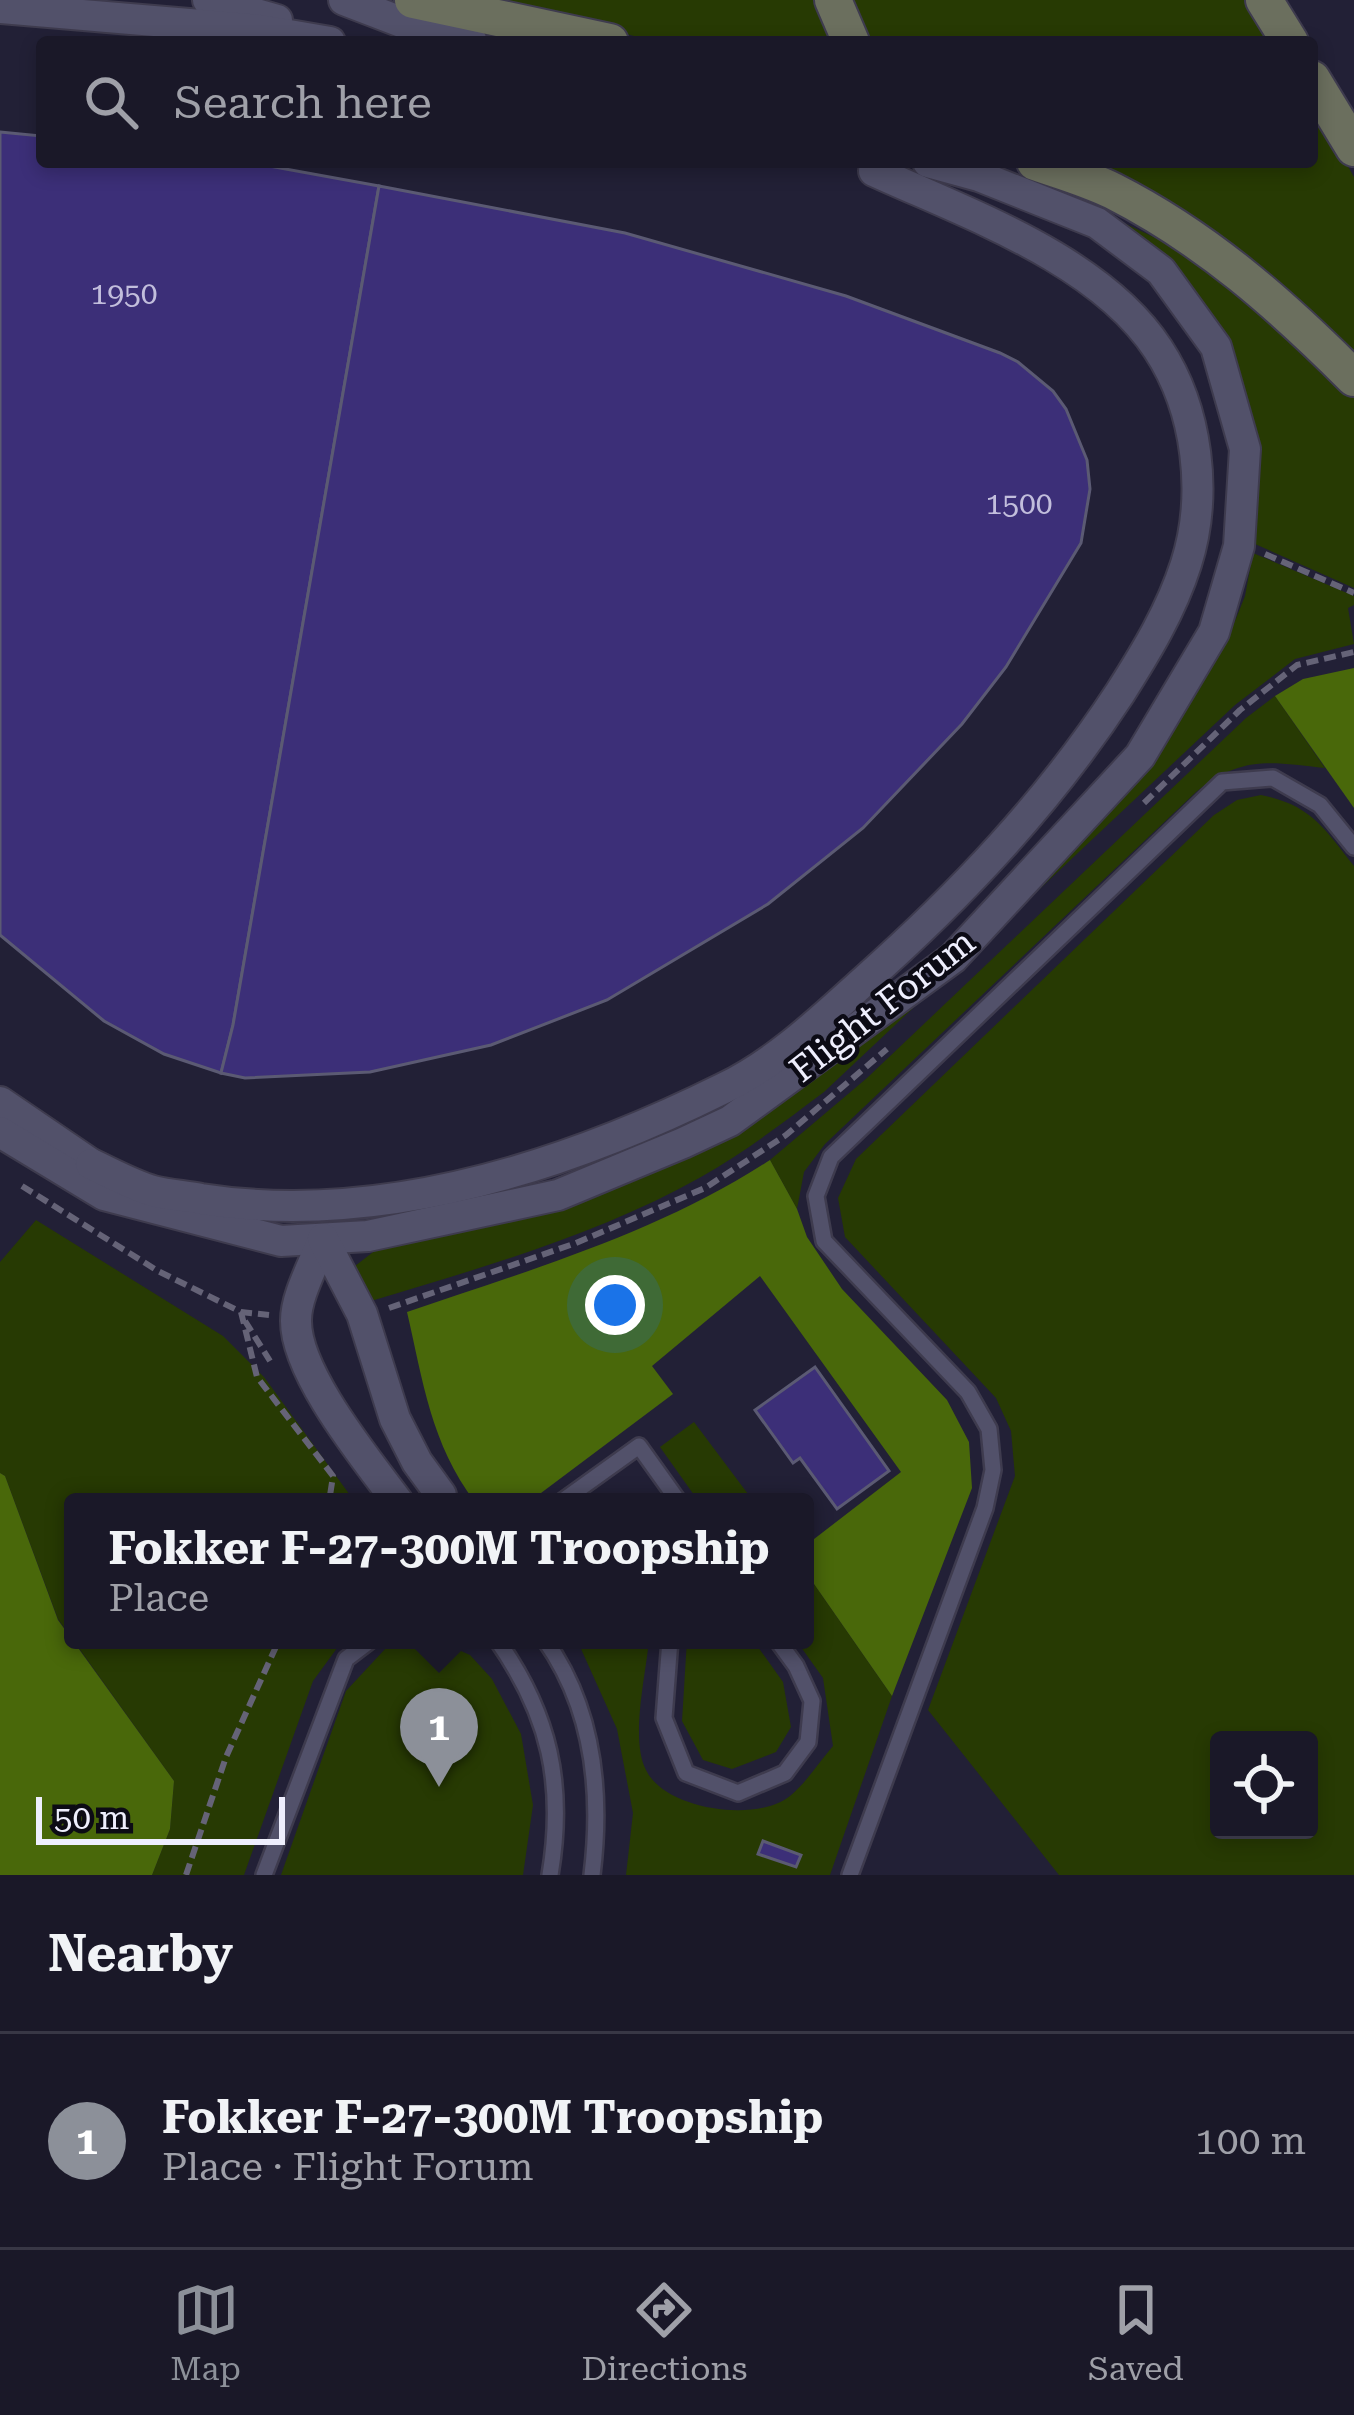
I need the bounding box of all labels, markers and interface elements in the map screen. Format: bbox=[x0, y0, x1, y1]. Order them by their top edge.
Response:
search box bbox=[36, 36, 1318, 168]
icon: search bbox=[78, 69, 144, 135]
text: Search here bbox=[174, 76, 432, 129]
house number: 1950 bbox=[90, 276, 158, 311]
house number: 1500 bbox=[985, 486, 1053, 521]
street label: Flight Forum bbox=[782, 921, 983, 1091]
your location bbox=[585, 1275, 645, 1335]
popup bbox=[64, 1493, 814, 1649]
text: Fokker F-27-300M Troopship bbox=[108, 1522, 770, 1575]
text: Place bbox=[108, 1575, 209, 1621]
pin: 1 bbox=[400, 1688, 478, 1787]
map controls bbox=[1210, 1731, 1318, 1839]
button: locate bbox=[1210, 1731, 1318, 1839]
scale bar bbox=[36, 1791, 285, 1844]
text: 50 m bbox=[54, 1798, 129, 1837]
text: Nearby bbox=[48, 1924, 233, 1983]
text: Fokker F-27-300M Troopship bbox=[162, 2091, 823, 2144]
text: 1 bbox=[76, 2118, 98, 2164]
text: 100 m bbox=[1195, 2118, 1306, 2164]
text: Place · Flight Forum bbox=[162, 2144, 534, 2190]
tab: Map bbox=[170, 2277, 241, 2388]
tab: Directions bbox=[581, 2277, 747, 2388]
tab: Saved bbox=[1088, 2277, 1184, 2388]

